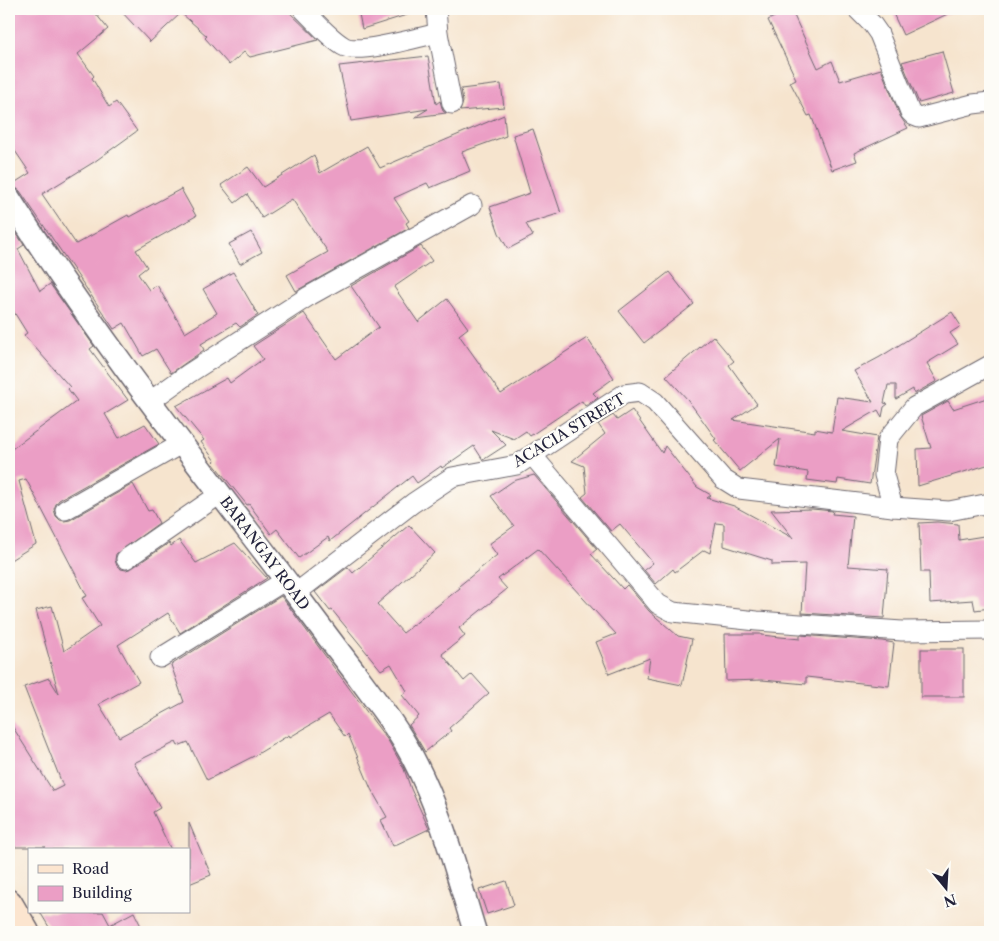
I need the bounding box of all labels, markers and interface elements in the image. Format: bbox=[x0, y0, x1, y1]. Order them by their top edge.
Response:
street label: ACACIA STREET bbox=[509, 389, 629, 472]
street label: BARANGAY ROAD bbox=[216, 492, 314, 614]
legend bbox=[28, 848, 190, 914]
text: Road bbox=[72, 859, 109, 878]
north arrow bbox=[922, 864, 972, 914]
text: Building bbox=[72, 883, 132, 902]
text: N bbox=[941, 890, 959, 911]

